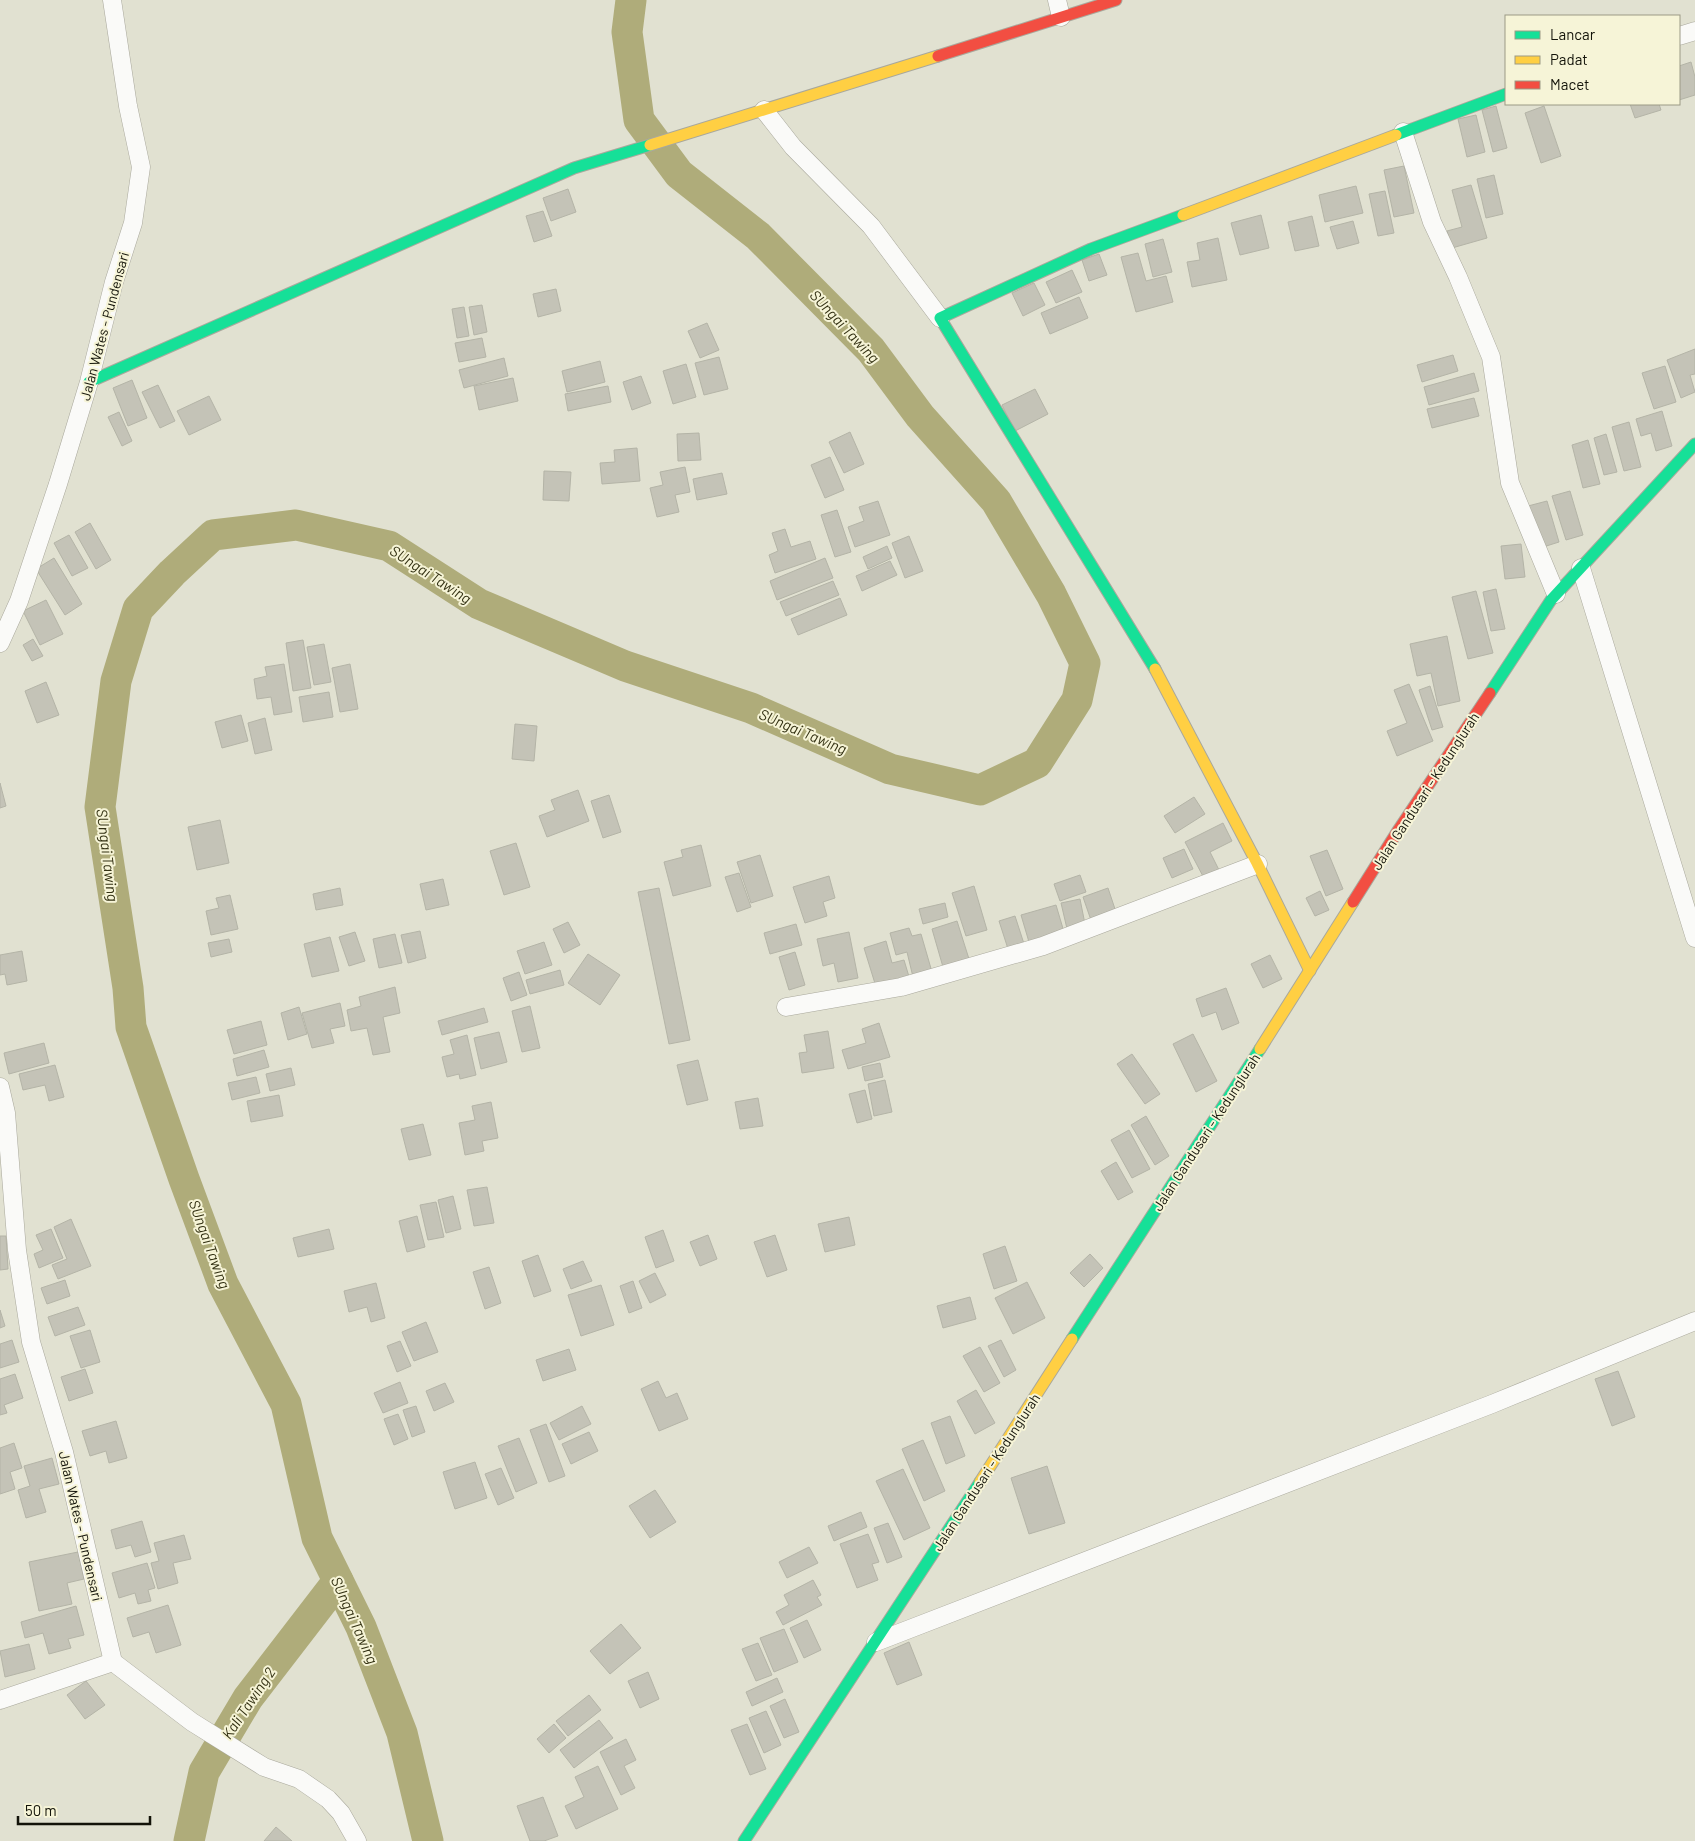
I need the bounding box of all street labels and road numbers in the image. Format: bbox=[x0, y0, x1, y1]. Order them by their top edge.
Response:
street label: Jalan Wates - Pundensari bbox=[76, 250, 132, 402]
street label: Jalan Gandusari - Kedunglurah bbox=[1368, 709, 1482, 873]
street label: Jalan Gandusari - Kedunglurah bbox=[1149, 1050, 1263, 1214]
street label: Jalan Gandusari - Kedunglurah bbox=[929, 1390, 1043, 1554]
street label: Jalan Wates - Pundensari bbox=[55, 1449, 107, 1603]

